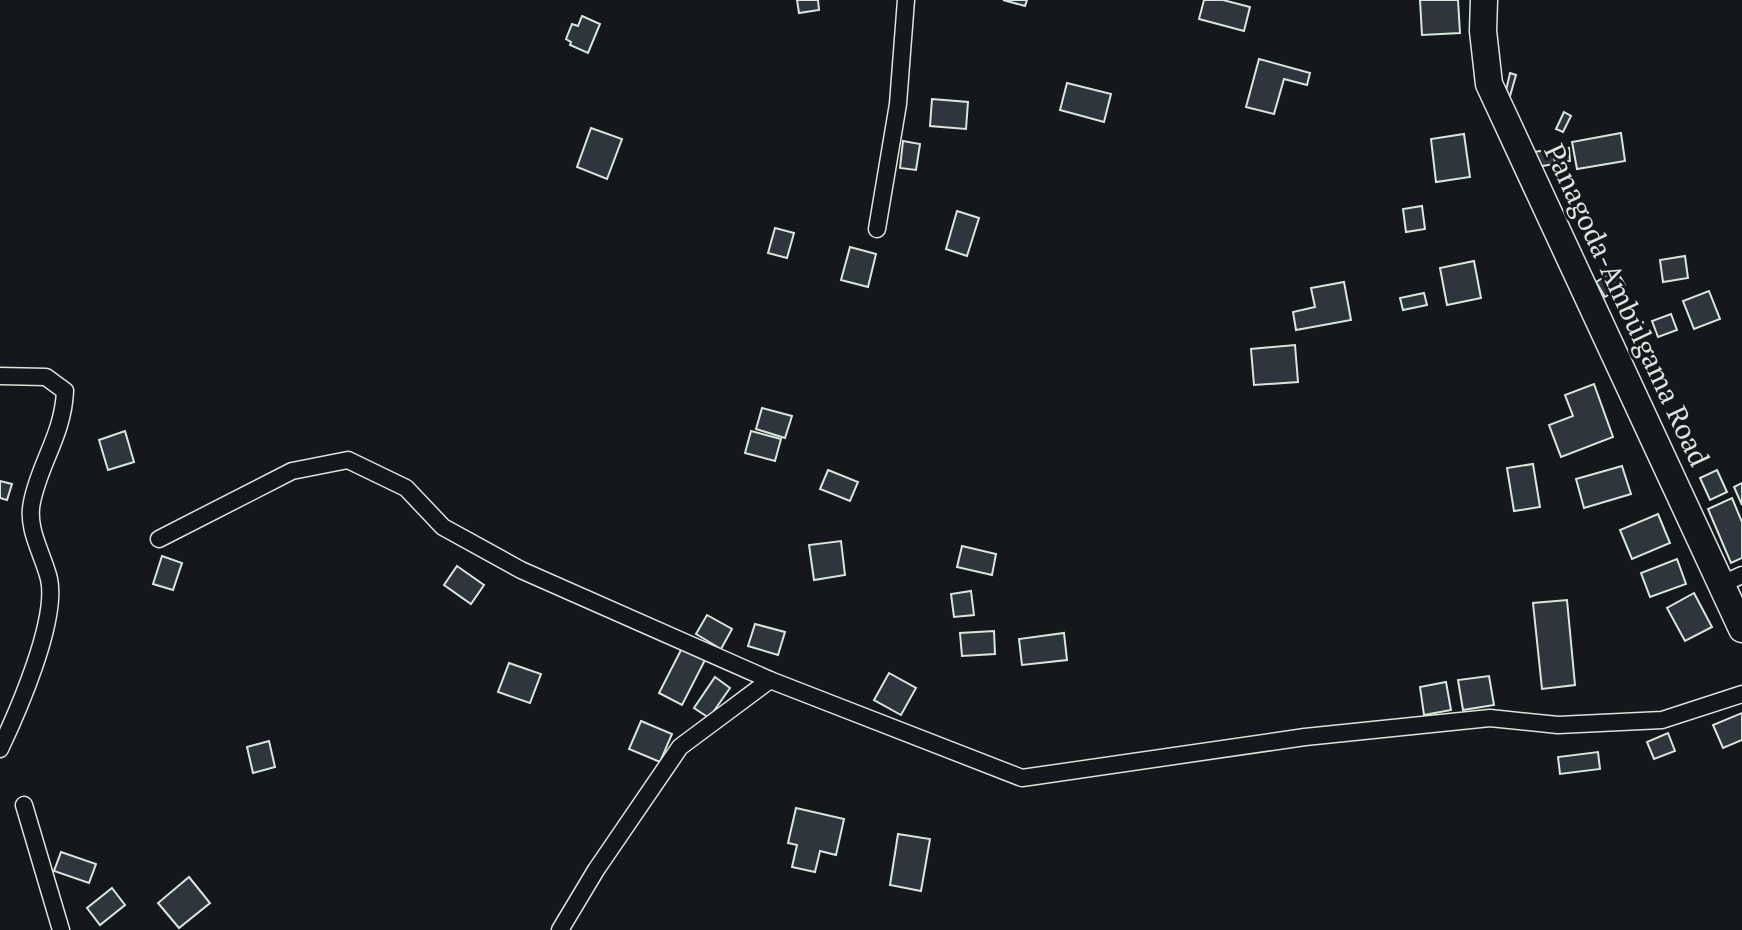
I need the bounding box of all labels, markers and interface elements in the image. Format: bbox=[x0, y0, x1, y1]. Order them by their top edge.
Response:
street label: Panagoda-Ambulgama Road bbox=[1536, 138, 1719, 472]

